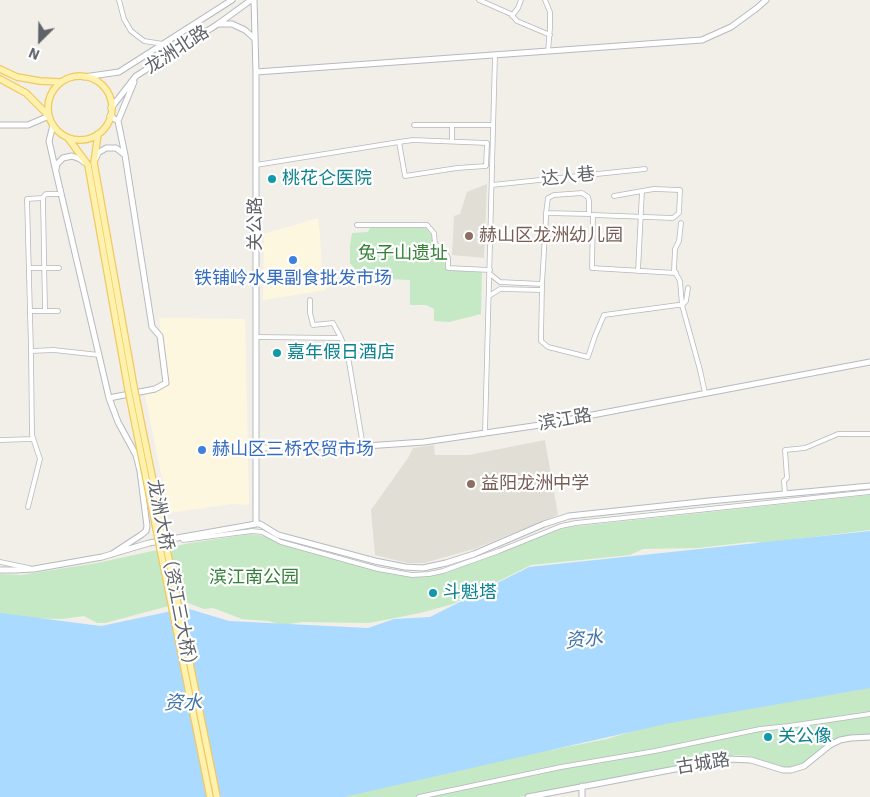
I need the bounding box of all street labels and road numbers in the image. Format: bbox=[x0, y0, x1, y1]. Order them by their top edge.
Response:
street label: 龙洲北路 bbox=[141, 21, 213, 79]
street label: 达人巷 bbox=[540, 163, 596, 191]
street label: 关公路 bbox=[245, 197, 267, 251]
street label: 滨江路 bbox=[537, 405, 593, 435]
street label: 龙洲大桥（资江三大桥） bbox=[143, 478, 201, 676]
street label: 古城路 bbox=[675, 749, 731, 779]

